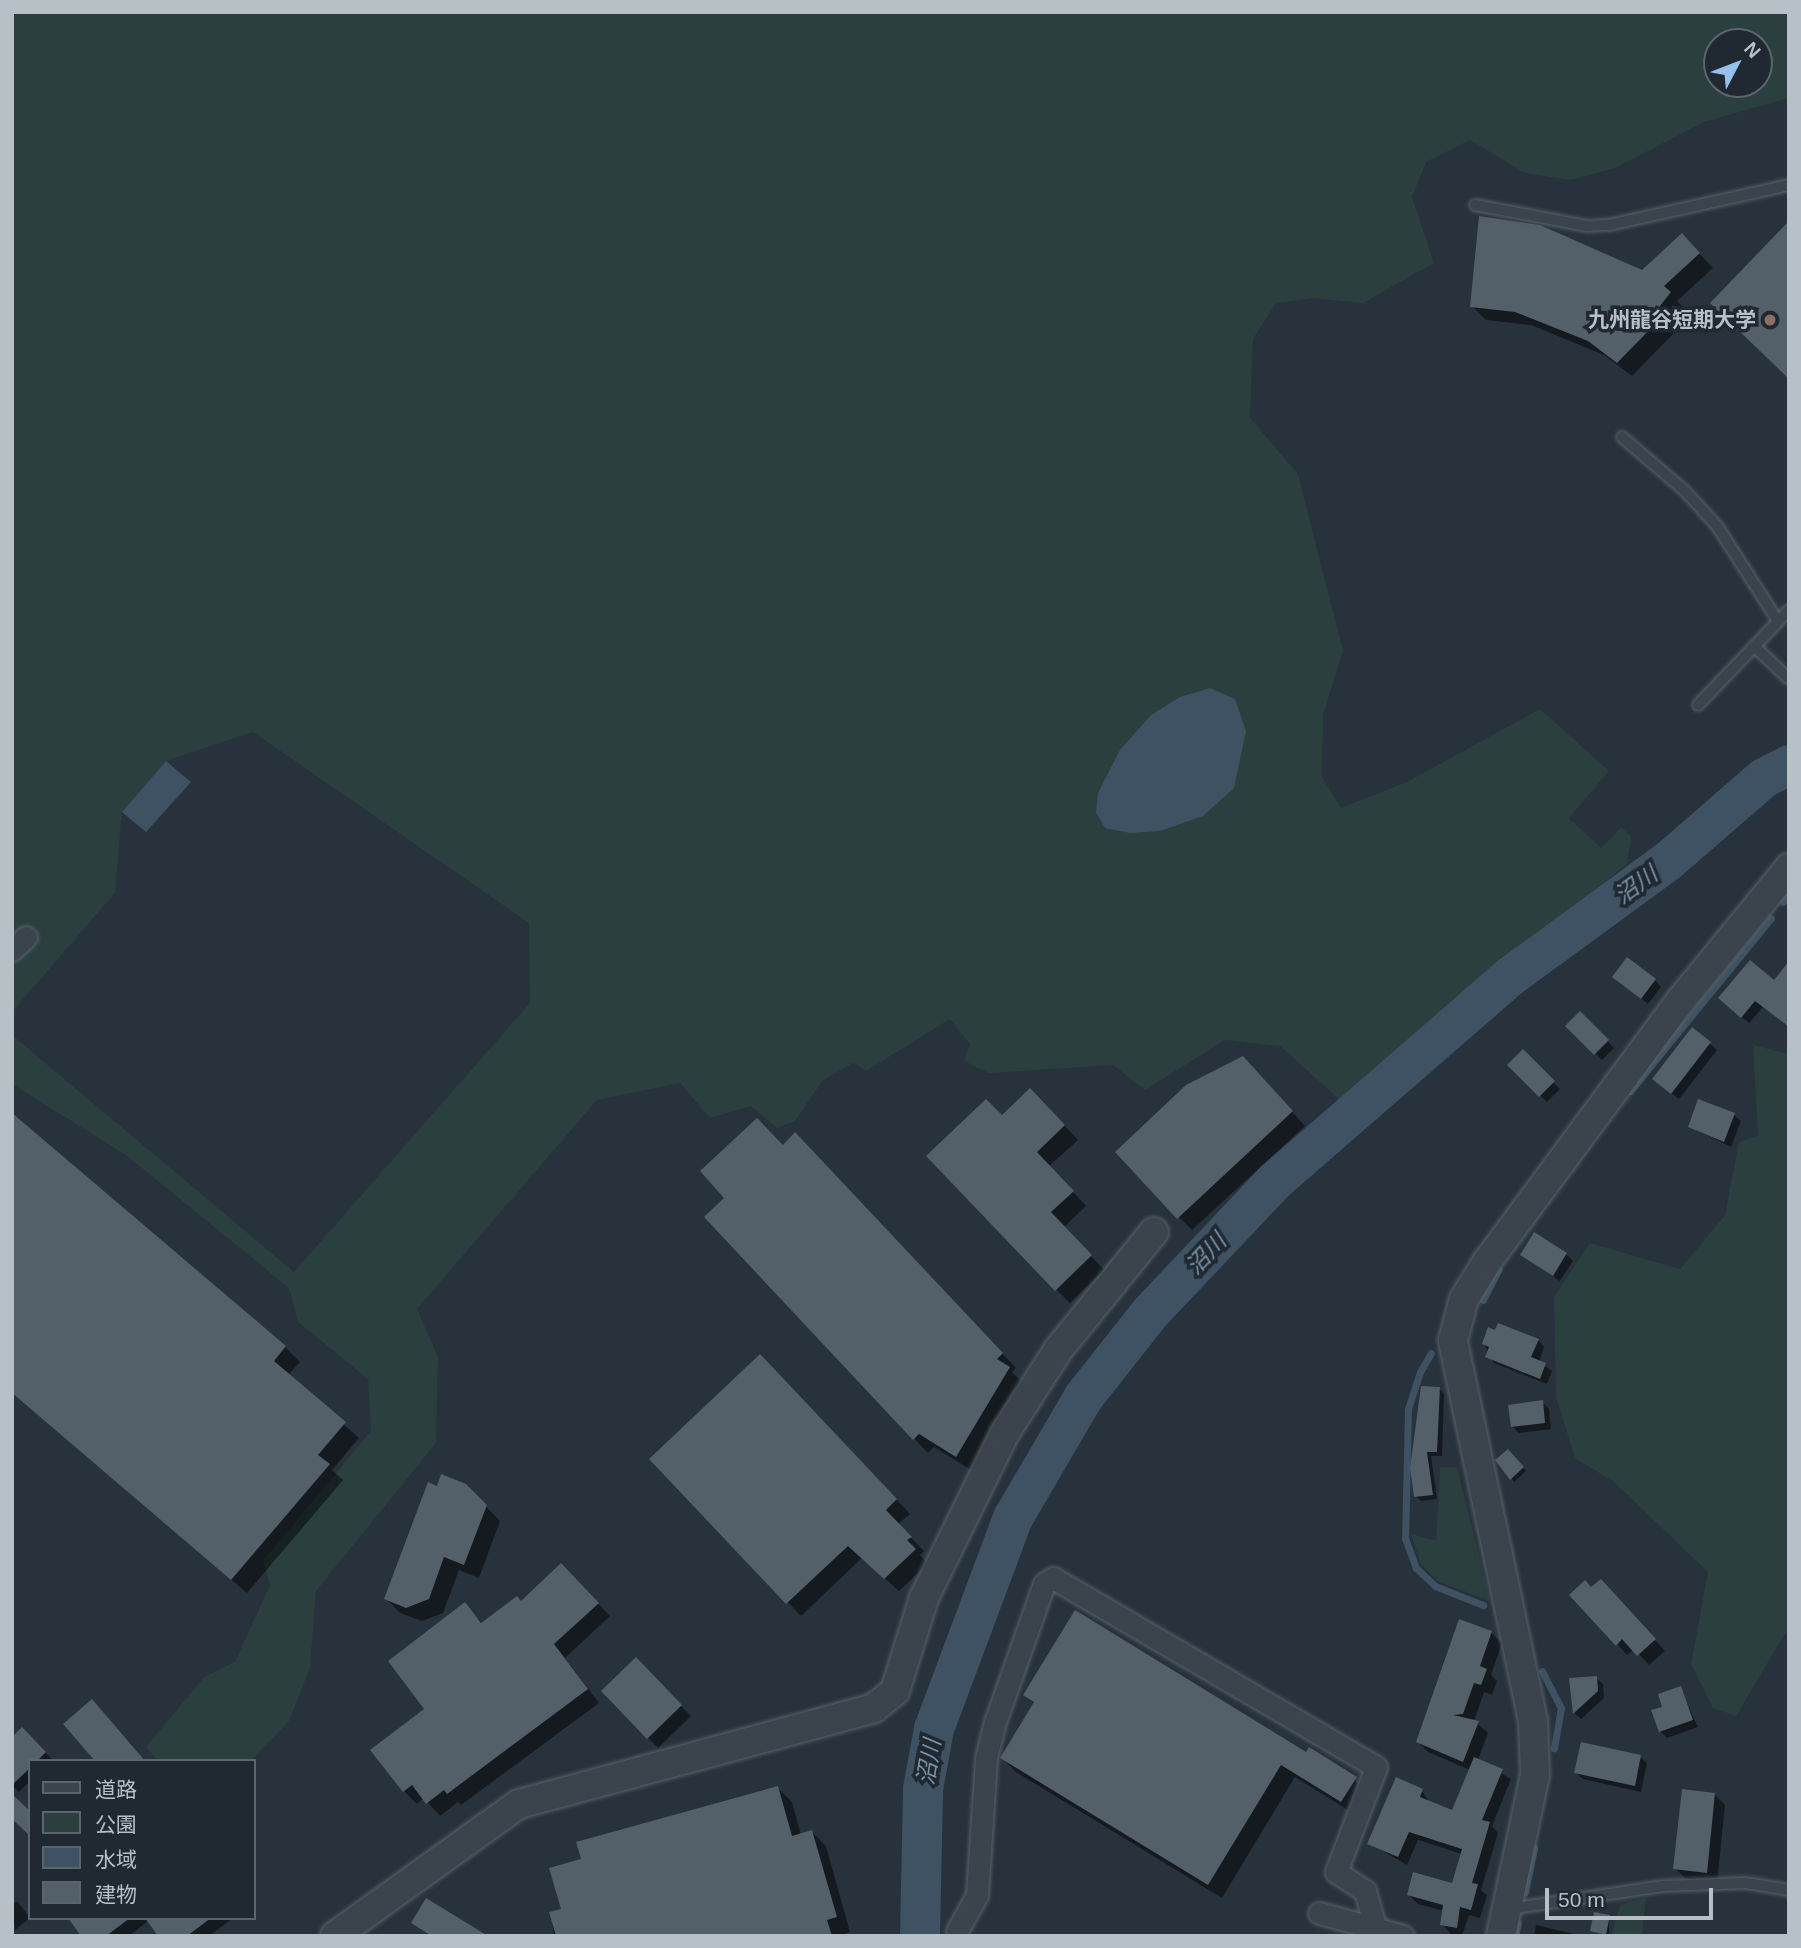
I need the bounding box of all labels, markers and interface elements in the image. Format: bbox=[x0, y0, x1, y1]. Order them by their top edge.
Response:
north arrow bbox=[1703, 28, 1773, 98]
text: N bbox=[1740, 38, 1765, 62]
place label: 九州龍谷短期大学 bbox=[1588, 307, 1756, 333]
marker: 九州龍谷短期大学 bbox=[1762, 312, 1778, 328]
water label: 沼川 bbox=[1609, 860, 1663, 910]
water label: 沼川 bbox=[1180, 1228, 1232, 1280]
water label: 沼川 bbox=[912, 1737, 946, 1787]
legend bbox=[28, 1759, 256, 1920]
text: 道路 bbox=[95, 1778, 137, 1801]
text: 公園 bbox=[95, 1813, 137, 1836]
text: 水域 bbox=[95, 1848, 137, 1871]
scale bar bbox=[1549, 1874, 1717, 1918]
text: 建物 bbox=[95, 1883, 137, 1906]
text: 50 m bbox=[1558, 1888, 1605, 1911]

